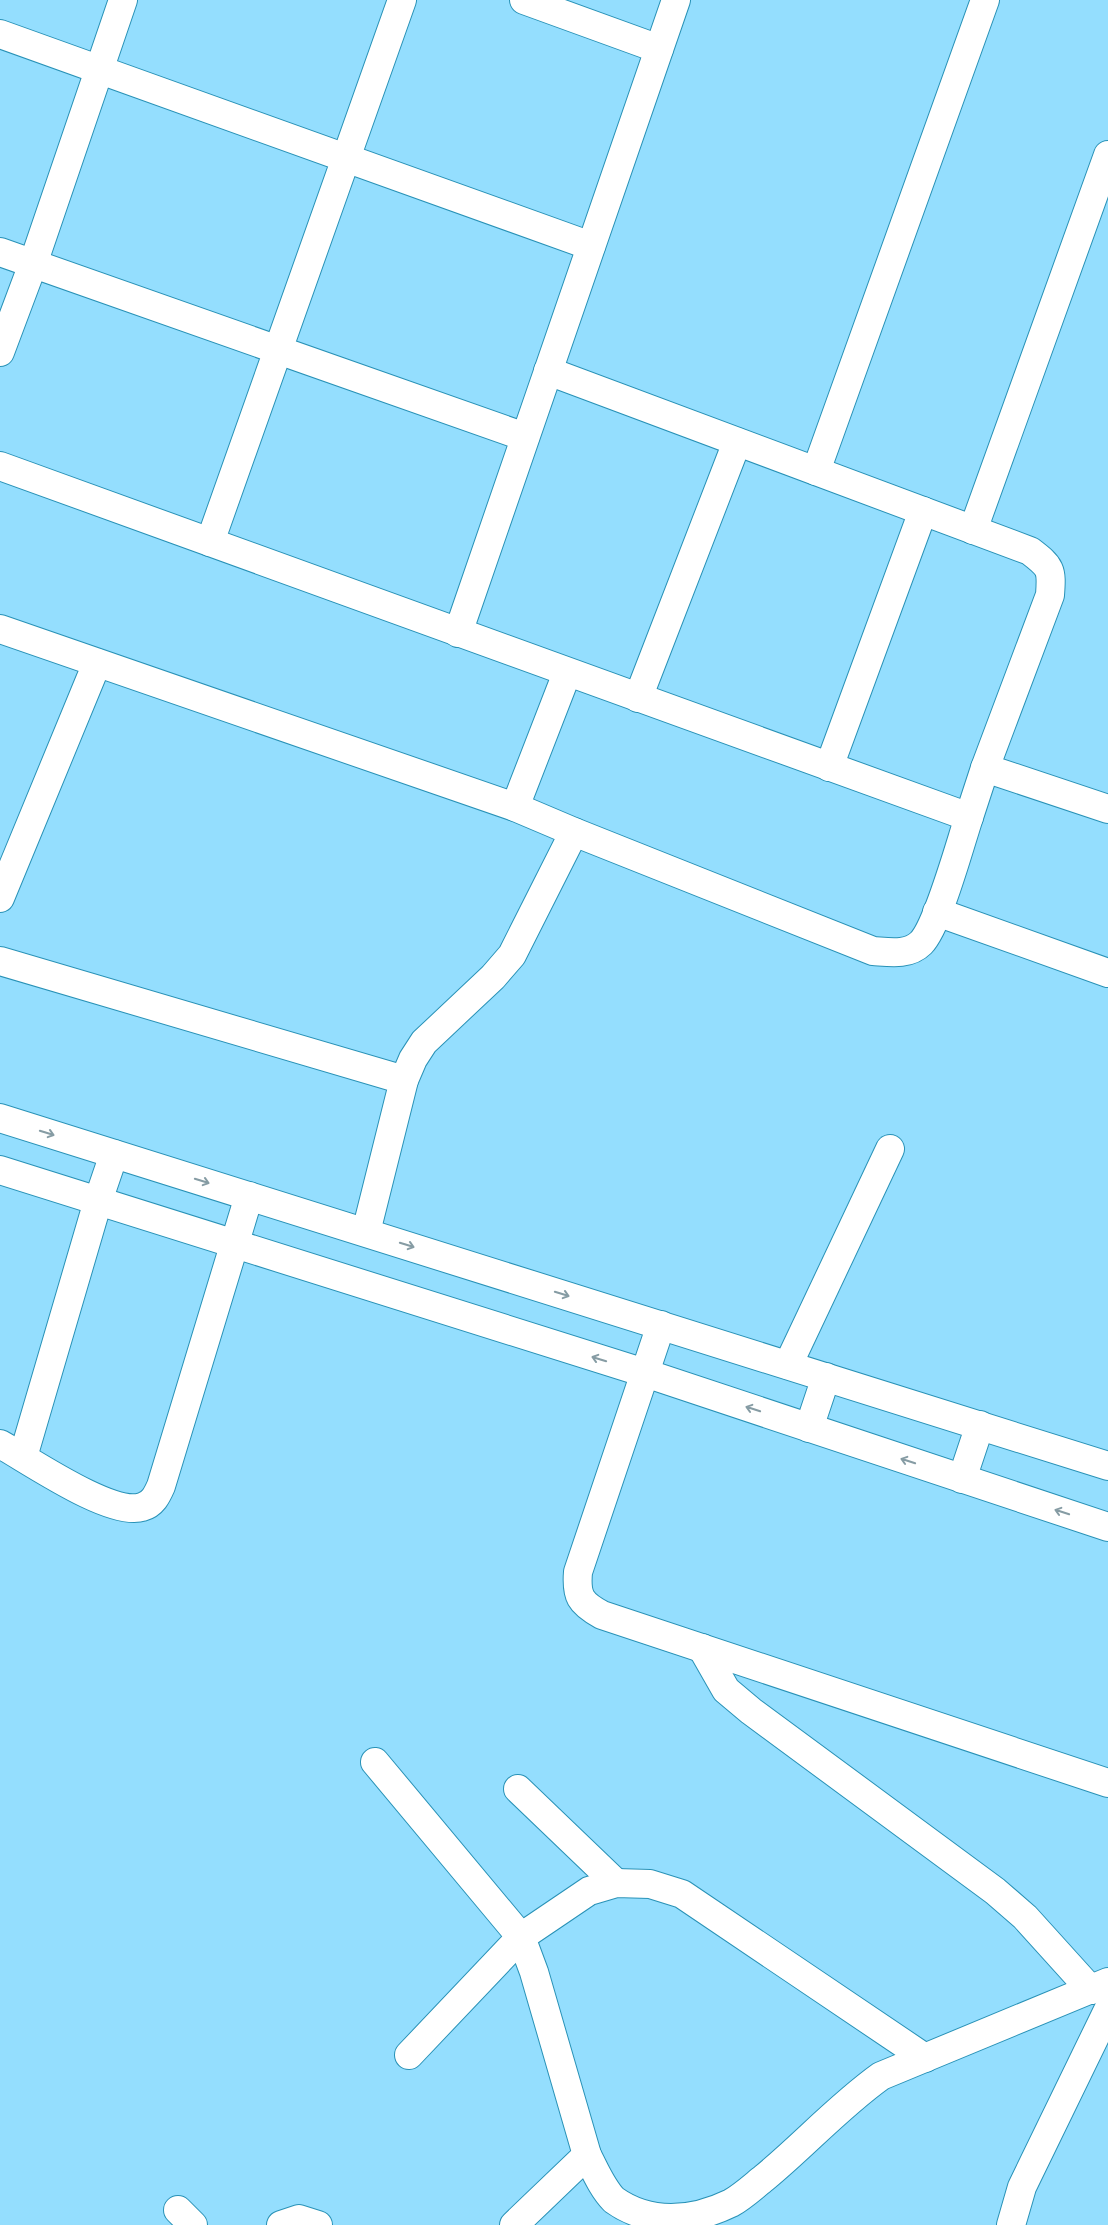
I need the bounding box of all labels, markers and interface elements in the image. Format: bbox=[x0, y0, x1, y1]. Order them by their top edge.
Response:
one-way arrow bbox=[38, 1128, 54, 1138]
one-way arrow bbox=[193, 1177, 209, 1187]
one-way arrow bbox=[398, 1241, 414, 1251]
one-way arrow bbox=[553, 1290, 569, 1300]
one-way arrow bbox=[591, 1353, 607, 1363]
one-way arrow bbox=[746, 1404, 762, 1414]
one-way arrow bbox=[900, 1455, 916, 1465]
one-way arrow bbox=[1054, 1507, 1070, 1516]

